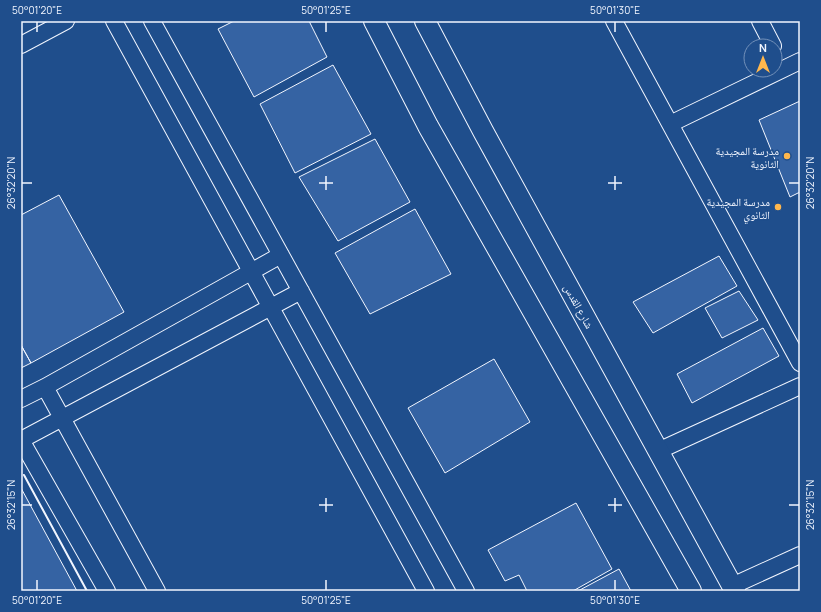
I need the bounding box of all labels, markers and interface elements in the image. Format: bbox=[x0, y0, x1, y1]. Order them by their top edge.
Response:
text: 50°01'20"E bbox=[12, 3, 62, 17]
text: 50°01'25"E bbox=[301, 3, 351, 17]
text: 50°01'30"E bbox=[590, 3, 640, 17]
north arrow bbox=[743, 38, 783, 78]
text: N bbox=[759, 40, 767, 55]
place label: مدرسة المجيدية الثانوية bbox=[715, 143, 779, 171]
marker: مدرسة المجيدية الثانوية bbox=[782, 151, 792, 161]
text: 26°32'20"N bbox=[4, 157, 18, 209]
text: 26°32'20"N bbox=[803, 157, 817, 209]
place label: مدرسة المجيدية الثانوي bbox=[706, 194, 770, 223]
marker: مدرسة المجيدية الثانوي bbox=[773, 202, 783, 212]
street label: شارع القدس bbox=[561, 281, 597, 331]
text: 26°32'15"N bbox=[4, 480, 18, 530]
text: 26°32'15"N bbox=[803, 480, 817, 530]
text: 50°01'20"E bbox=[12, 593, 62, 607]
text: 50°01'25"E bbox=[301, 593, 351, 607]
text: 50°01'30"E bbox=[590, 593, 640, 607]

